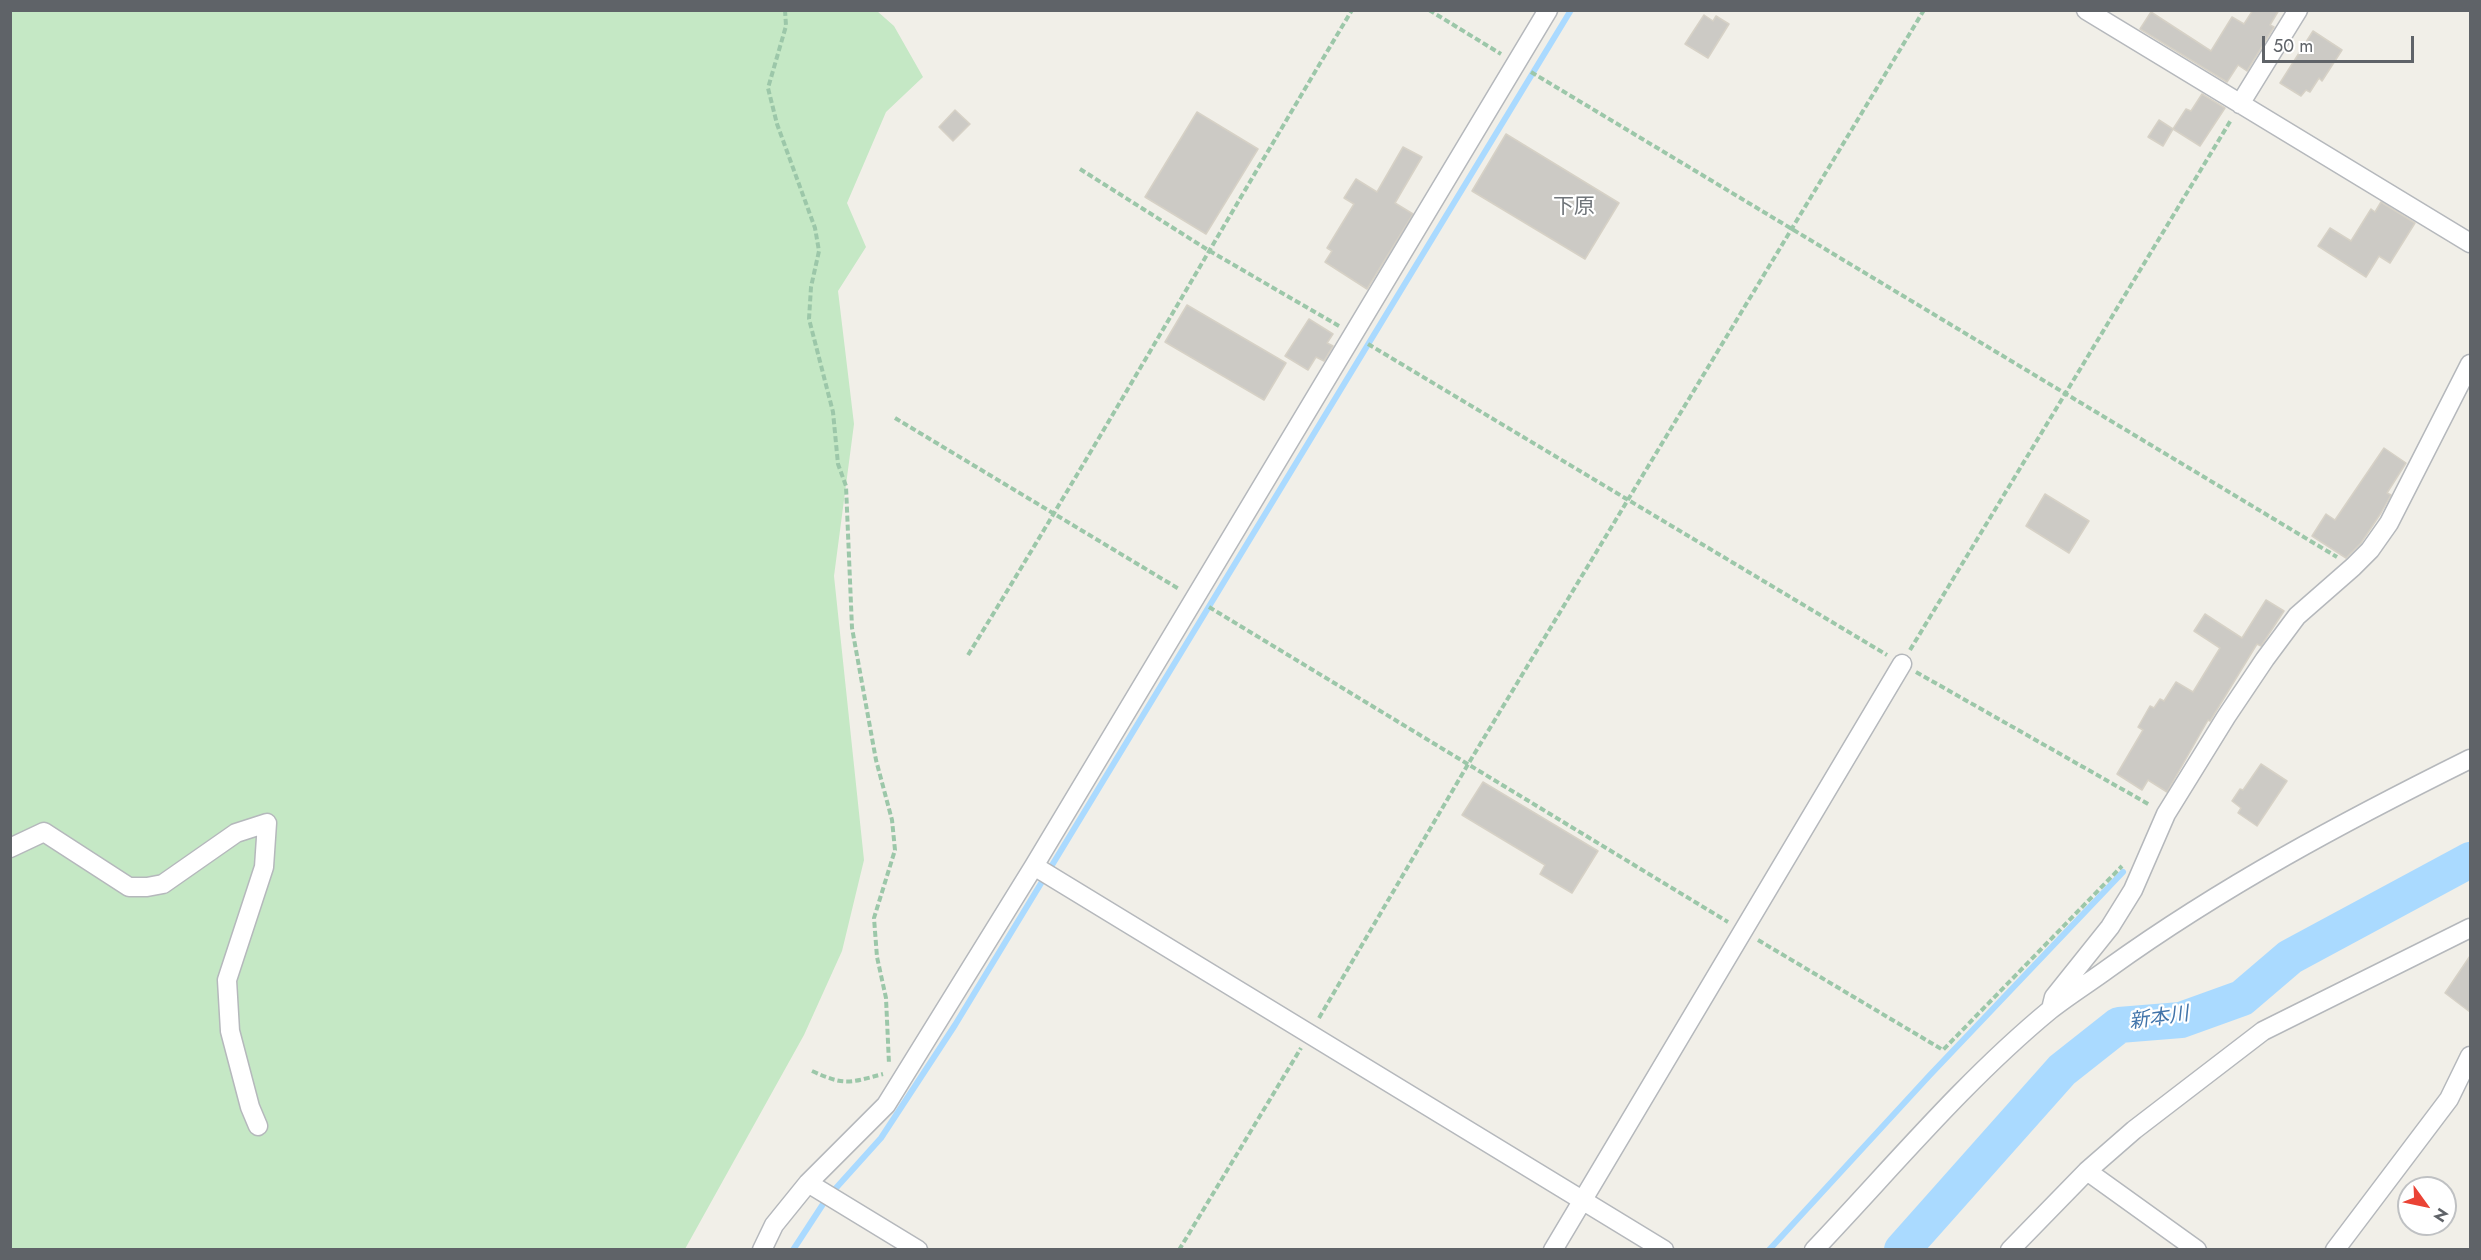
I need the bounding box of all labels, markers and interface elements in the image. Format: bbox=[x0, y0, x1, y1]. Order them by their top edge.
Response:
scale bar bbox=[2265, 24, 2416, 62]
text: 50 m bbox=[2273, 33, 2313, 59]
district label: 下原 bbox=[1553, 195, 1595, 221]
water label: 新本川 bbox=[2128, 1003, 2190, 1035]
north arrow bbox=[2397, 1176, 2457, 1236]
text: N bbox=[2428, 1203, 2454, 1227]

